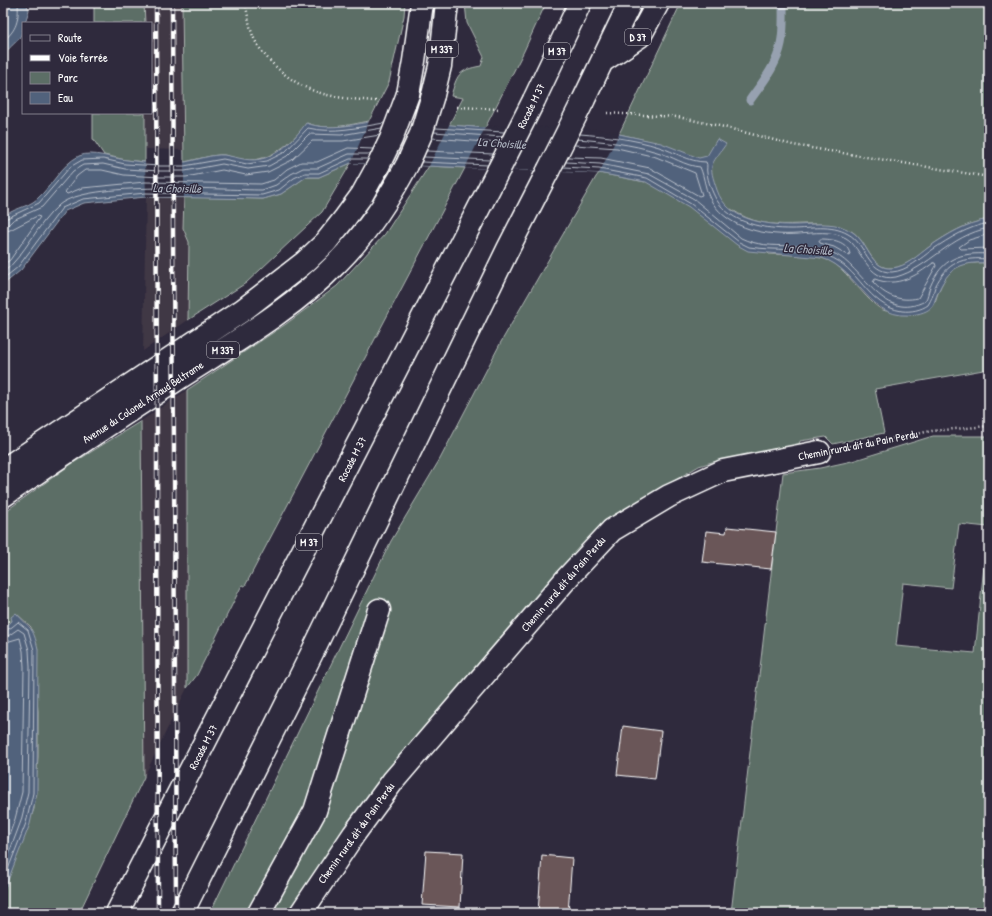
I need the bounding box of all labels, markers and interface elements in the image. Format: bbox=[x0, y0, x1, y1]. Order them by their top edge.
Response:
legend bbox=[22, 22, 152, 114]
text: Route bbox=[58, 29, 82, 46]
road number: D 37 bbox=[625, 29, 651, 45]
road number: M 337 bbox=[426, 41, 458, 57]
road number: M 37 bbox=[544, 43, 570, 59]
text: Voie ferrée bbox=[58, 49, 108, 66]
text: Parc bbox=[58, 69, 78, 86]
street label: Rocade M 37 bbox=[514, 81, 548, 131]
text: Eau bbox=[58, 89, 73, 106]
water label: La Choisille bbox=[477, 133, 528, 153]
water label: La Choisille bbox=[153, 179, 203, 197]
water label: La Choisille bbox=[783, 239, 834, 259]
road number: M 337 bbox=[207, 342, 239, 358]
street label: Avenue du Colonel Arnaud Beltrame bbox=[80, 357, 207, 446]
street label: Chemin rural dit du Pain Perdu bbox=[797, 426, 920, 463]
street label: Rocade M 37 bbox=[335, 434, 369, 484]
street label: Chemin rural dit du Pain Perdu bbox=[518, 533, 609, 634]
road number: M 37 bbox=[296, 534, 322, 550]
street label: Rocade M 37 bbox=[186, 722, 220, 772]
street label: Chemin rural dit du Pain Perdu bbox=[315, 779, 398, 886]

